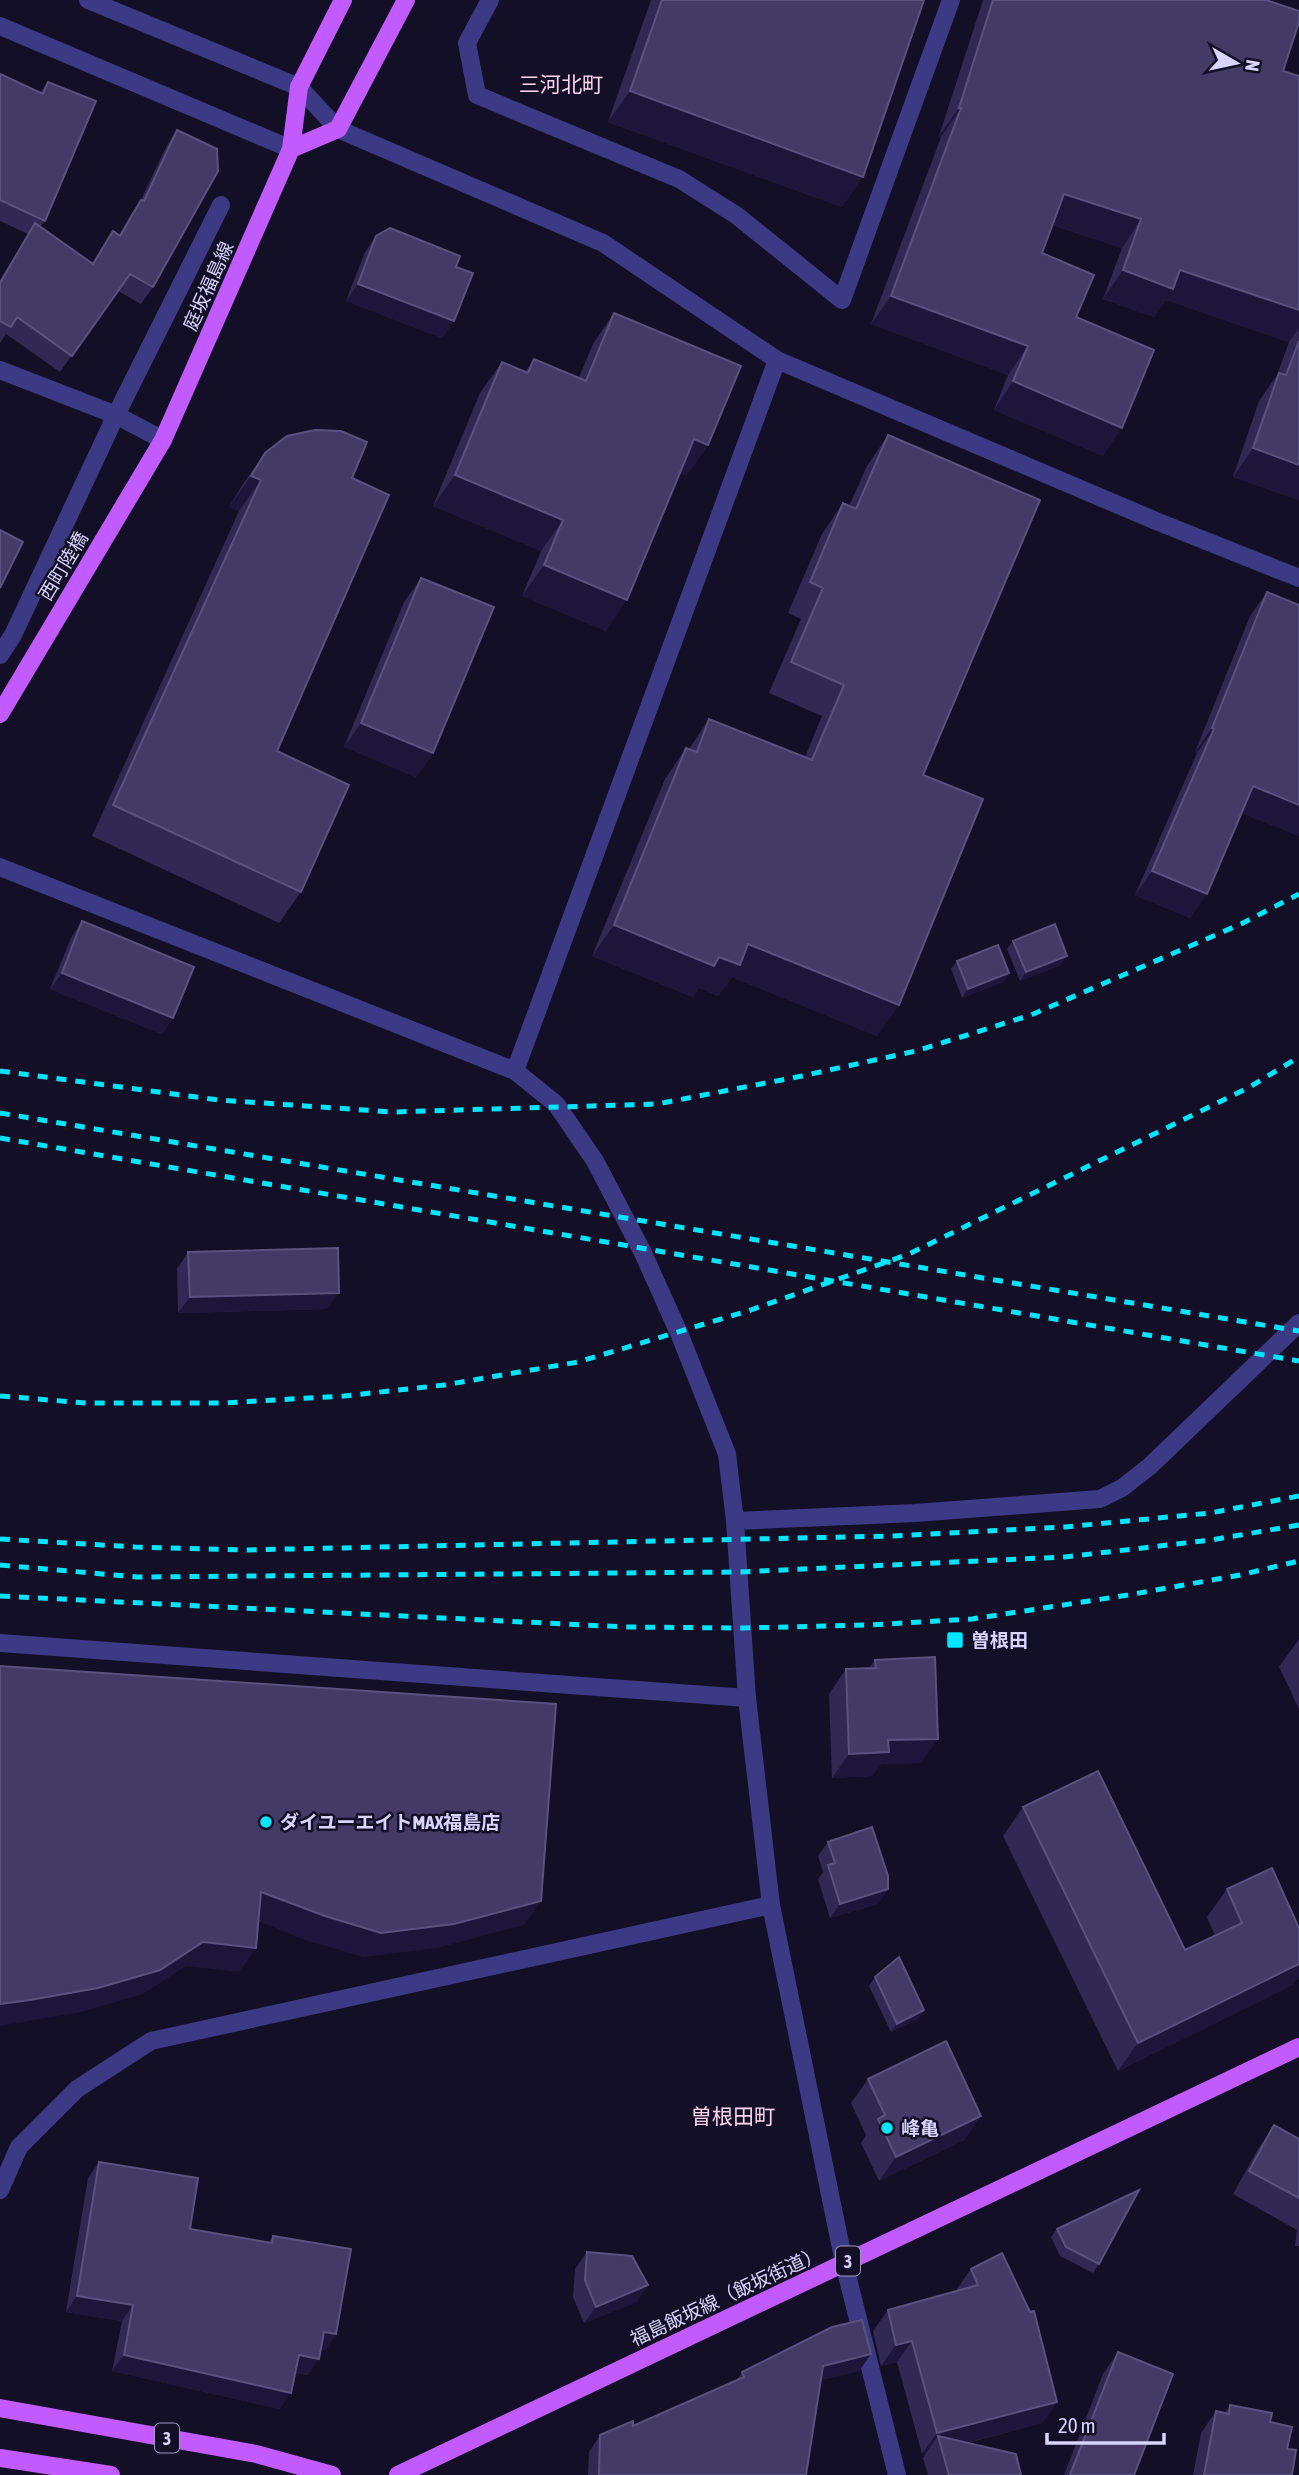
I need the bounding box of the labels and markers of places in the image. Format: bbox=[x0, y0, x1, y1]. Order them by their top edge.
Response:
place label: 曽根田 bbox=[971, 1629, 1028, 1651]
marker: 曽根田 bbox=[945, 1630, 965, 1650]
place label: ダイユーエイトMAX福島店 bbox=[280, 1811, 500, 1833]
marker: ダイユーエイトMAX福島店 bbox=[258, 1814, 274, 1830]
place label: 峰亀 bbox=[901, 2117, 939, 2139]
marker: 峰亀 bbox=[879, 2120, 895, 2136]

